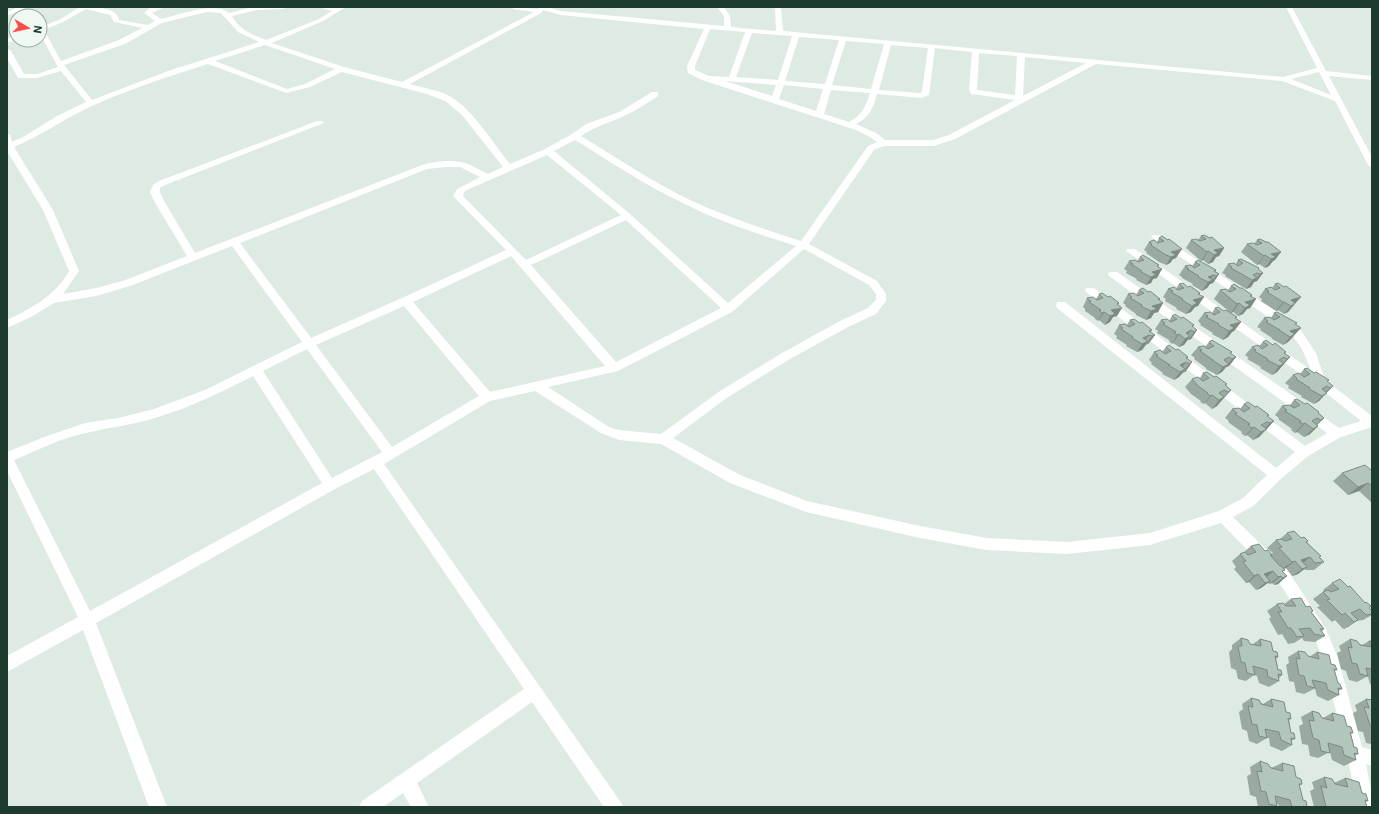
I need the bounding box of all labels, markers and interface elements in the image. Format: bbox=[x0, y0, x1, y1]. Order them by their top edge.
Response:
north arrow bbox=[8, 8, 48, 48]
text: N bbox=[30, 25, 44, 35]

